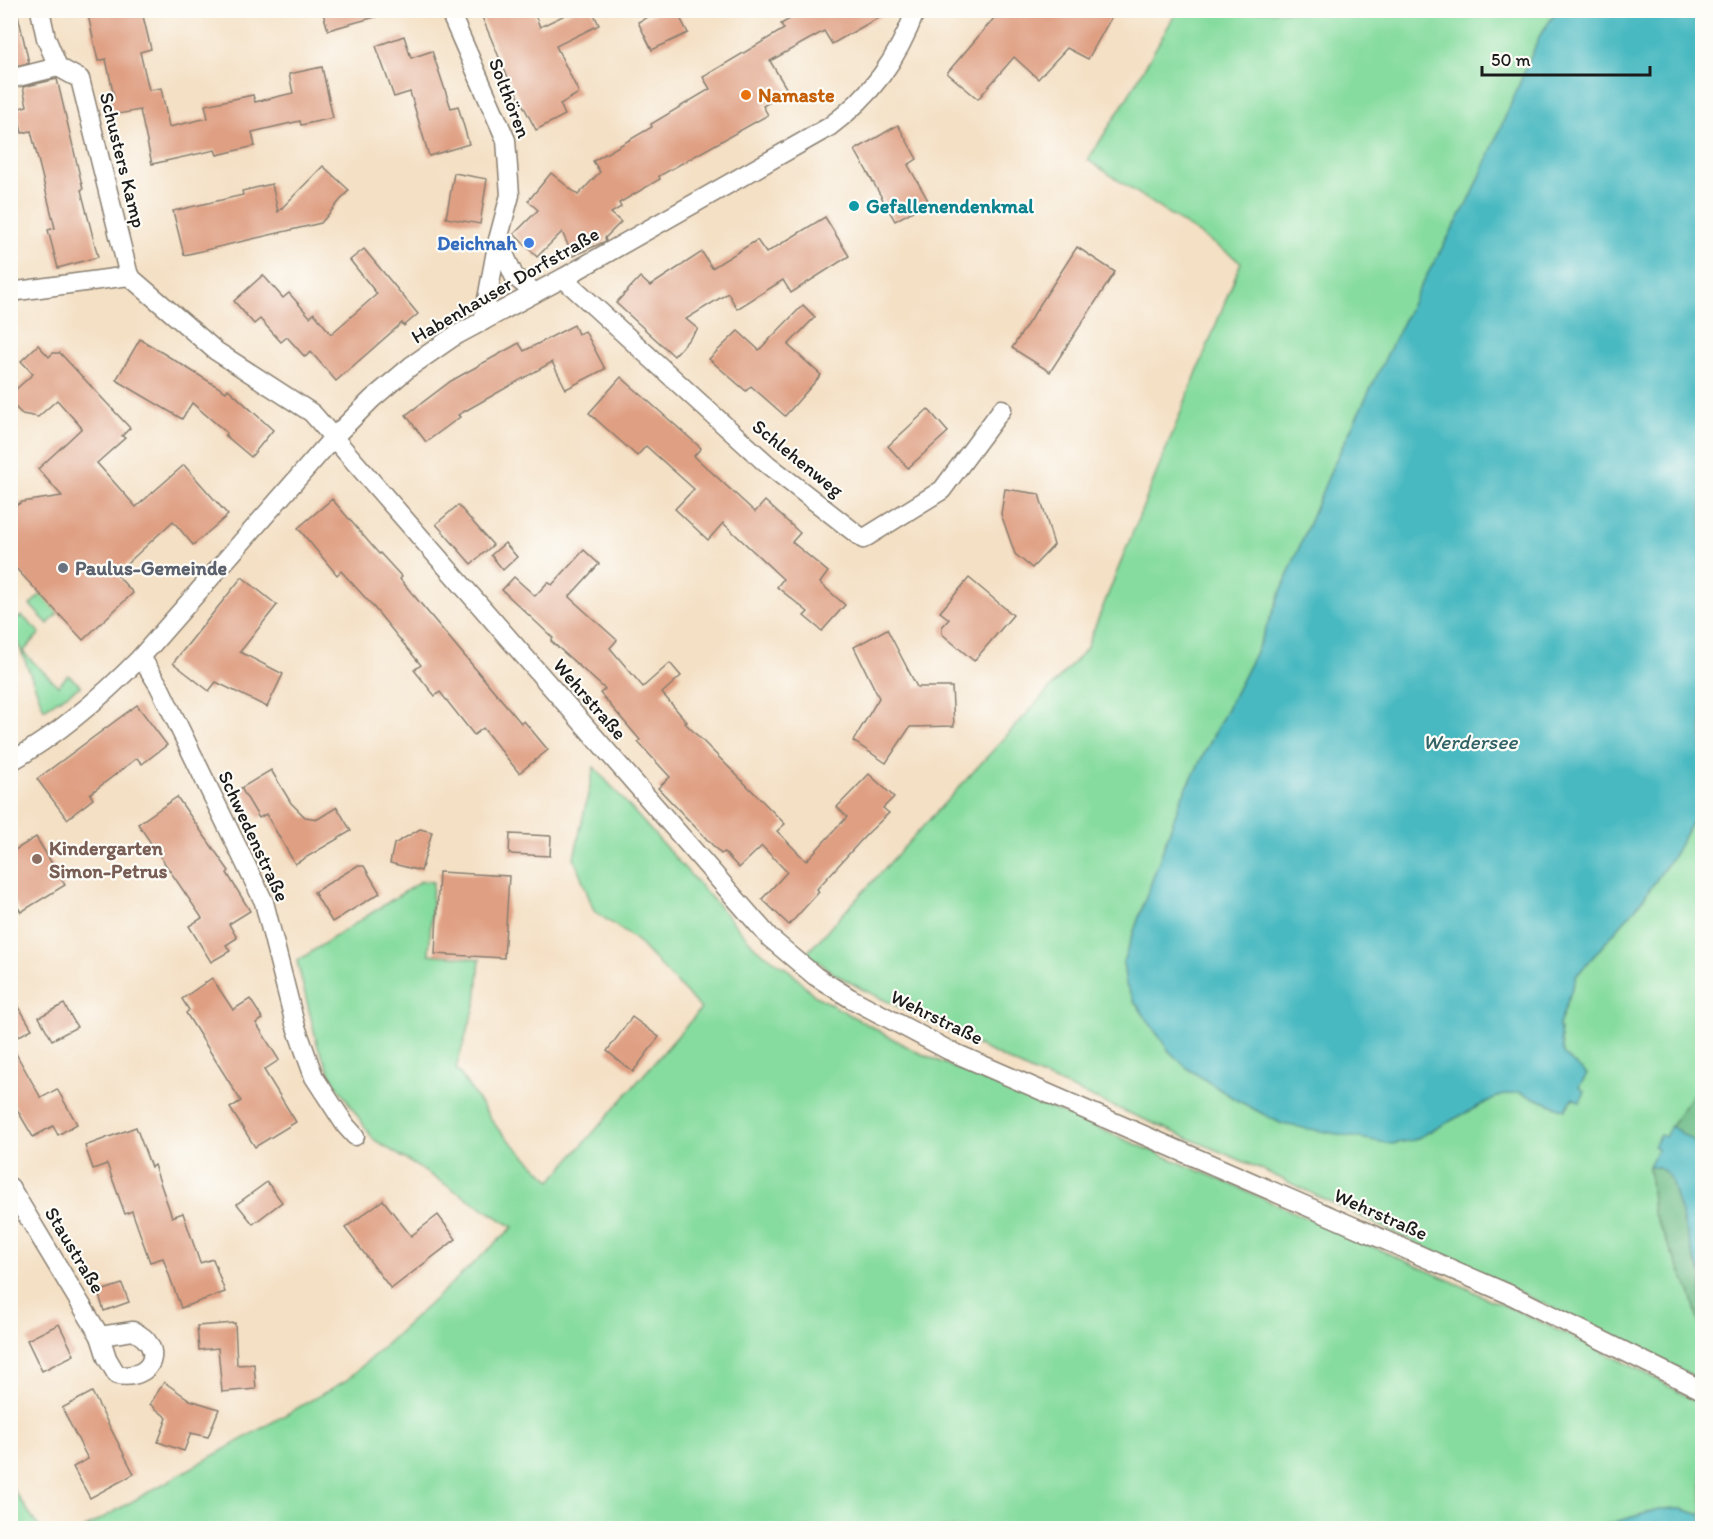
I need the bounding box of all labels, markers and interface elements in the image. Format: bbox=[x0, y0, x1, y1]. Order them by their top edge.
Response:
scale bar bbox=[1482, 39, 1650, 77]
text: 50 m bbox=[1491, 49, 1531, 71]
street label: Solthören bbox=[484, 55, 536, 142]
place label: Namaste bbox=[758, 83, 835, 107]
marker: Namaste bbox=[739, 88, 753, 102]
street label: Schusters Kamp bbox=[95, 90, 151, 230]
place label: Gefallenendenkmal bbox=[866, 194, 1034, 218]
marker: Gefallenendenkmal bbox=[847, 199, 861, 213]
street label: Habenhauser Dorfstraße bbox=[407, 221, 603, 349]
place label: Deichnah bbox=[437, 231, 517, 255]
marker: Deichnah bbox=[522, 236, 536, 250]
street label: Schlehenweg bbox=[748, 414, 849, 503]
place label: Paulus-Gemeinde bbox=[75, 556, 228, 580]
marker: Paulus-Gemeinde bbox=[56, 561, 70, 575]
street label: Wehrstraße bbox=[548, 653, 632, 745]
water label: Werdersee bbox=[1423, 729, 1518, 754]
street label: Schwedenstraße bbox=[213, 767, 295, 905]
place label: Kindergarten Simon-Petrus bbox=[49, 836, 168, 883]
marker: Kindergarten Simon-Petrus bbox=[30, 852, 44, 866]
street label: Wehrstraße bbox=[887, 984, 987, 1050]
street label: Wehrstraße bbox=[1330, 1183, 1432, 1245]
street label: Staustraße bbox=[40, 1202, 110, 1298]

